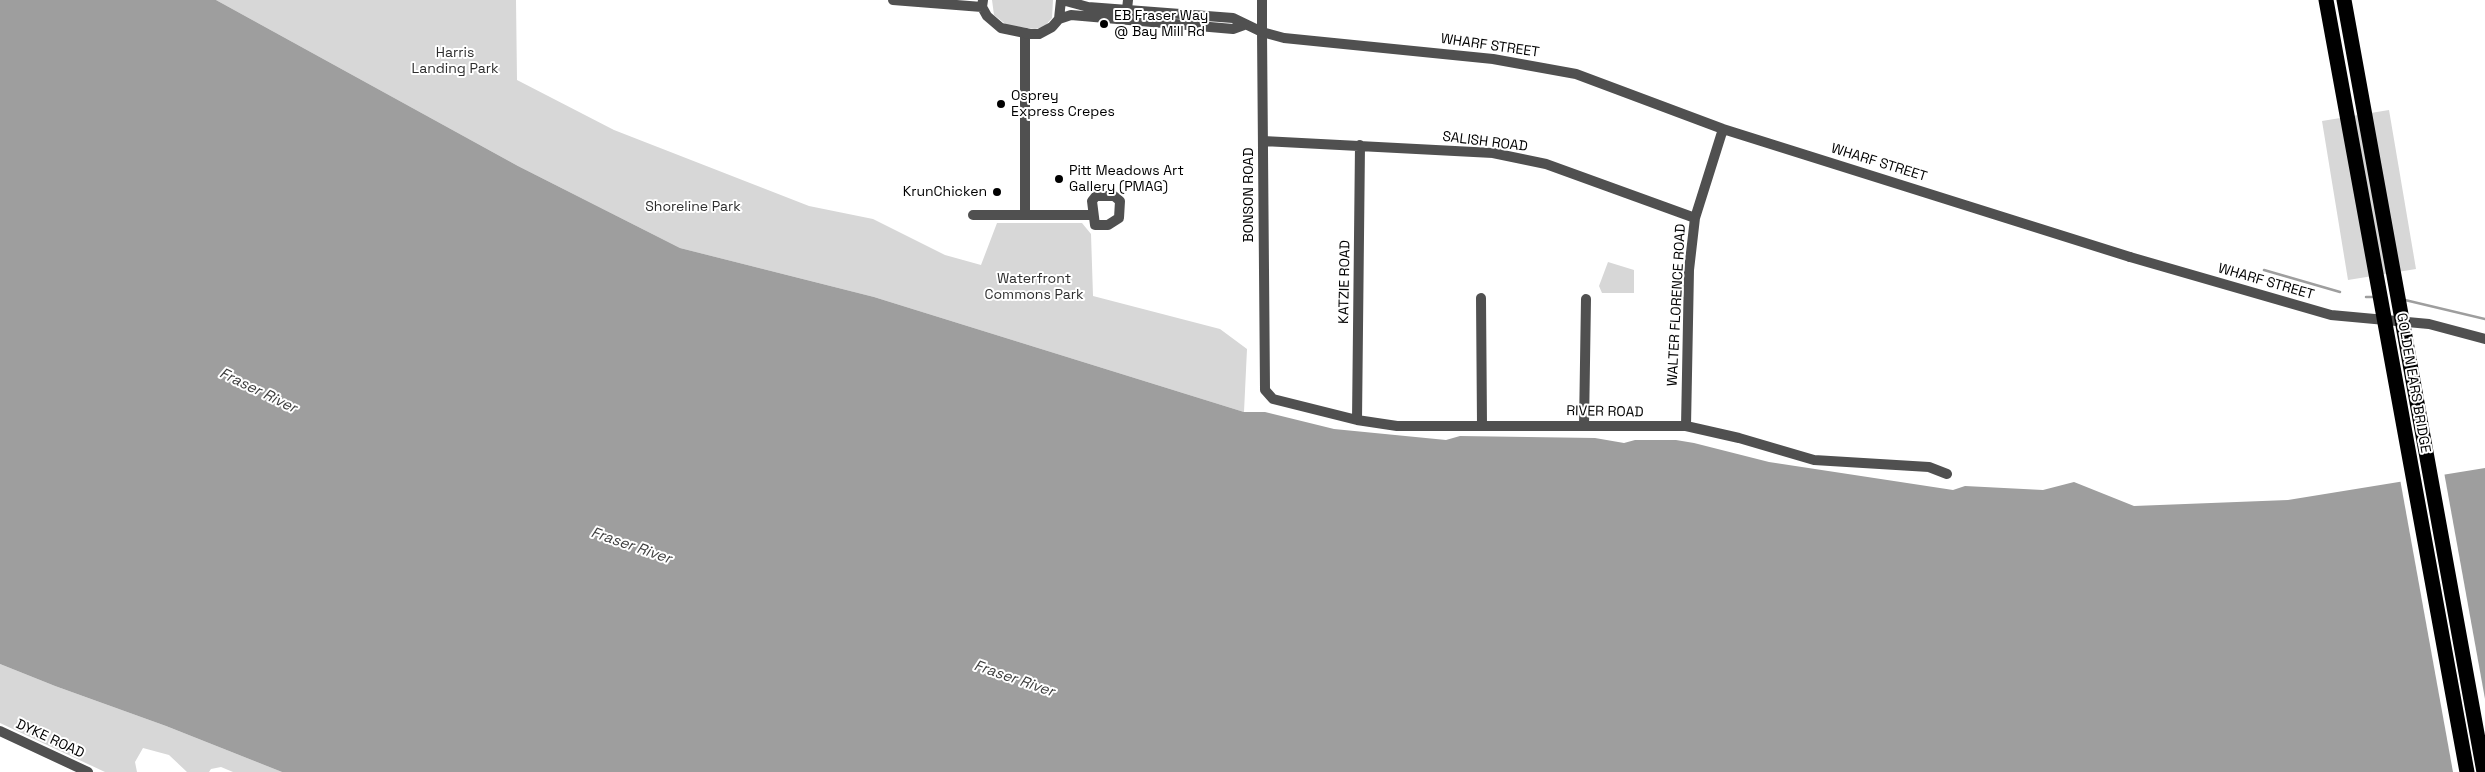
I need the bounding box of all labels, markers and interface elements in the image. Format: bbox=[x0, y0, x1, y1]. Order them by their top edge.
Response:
place label: EB Fraser Way @ Bay Mill Rd bbox=[1114, 8, 1208, 40]
marker: EB Fraser Way @ Bay Mill Rd bbox=[1098, 18, 1110, 30]
street label: WHARF STREET bbox=[1440, 31, 1540, 61]
park label: Harris Landing Park bbox=[411, 45, 499, 78]
place label: Osprey Express Crepes bbox=[1011, 88, 1115, 120]
marker: Osprey Express Crepes bbox=[995, 98, 1007, 110]
street label: SALISH ROAD bbox=[1441, 128, 1529, 156]
street label: WHARF STREET bbox=[1829, 140, 1929, 186]
street label: BONSON ROAD bbox=[1241, 148, 1257, 242]
place label: Pitt Meadows Art Gallery (PMAG) bbox=[1069, 163, 1184, 196]
marker: Pitt Meadows Art Gallery (PMAG) bbox=[1053, 173, 1065, 185]
place label: KrunChicken bbox=[903, 184, 987, 200]
marker: KrunChicken bbox=[991, 186, 1003, 198]
park label: Shoreline Park bbox=[645, 199, 741, 215]
street label: WALTER FLORENCE ROAD bbox=[1664, 223, 1690, 387]
street label: KATZIE ROAD bbox=[1336, 240, 1354, 324]
street label: WHARF STREET bbox=[2216, 260, 2316, 304]
park label: Waterfront Commons Park bbox=[984, 271, 1084, 304]
street label: GOLDEN EARS BRIDGE bbox=[2392, 312, 2434, 454]
water label: Fraser River bbox=[216, 365, 300, 417]
street label: RIVER ROAD bbox=[1566, 403, 1644, 421]
water label: Fraser River bbox=[588, 524, 674, 568]
water label: Fraser River bbox=[971, 657, 1057, 701]
street label: DYKE ROAD bbox=[13, 716, 87, 762]

